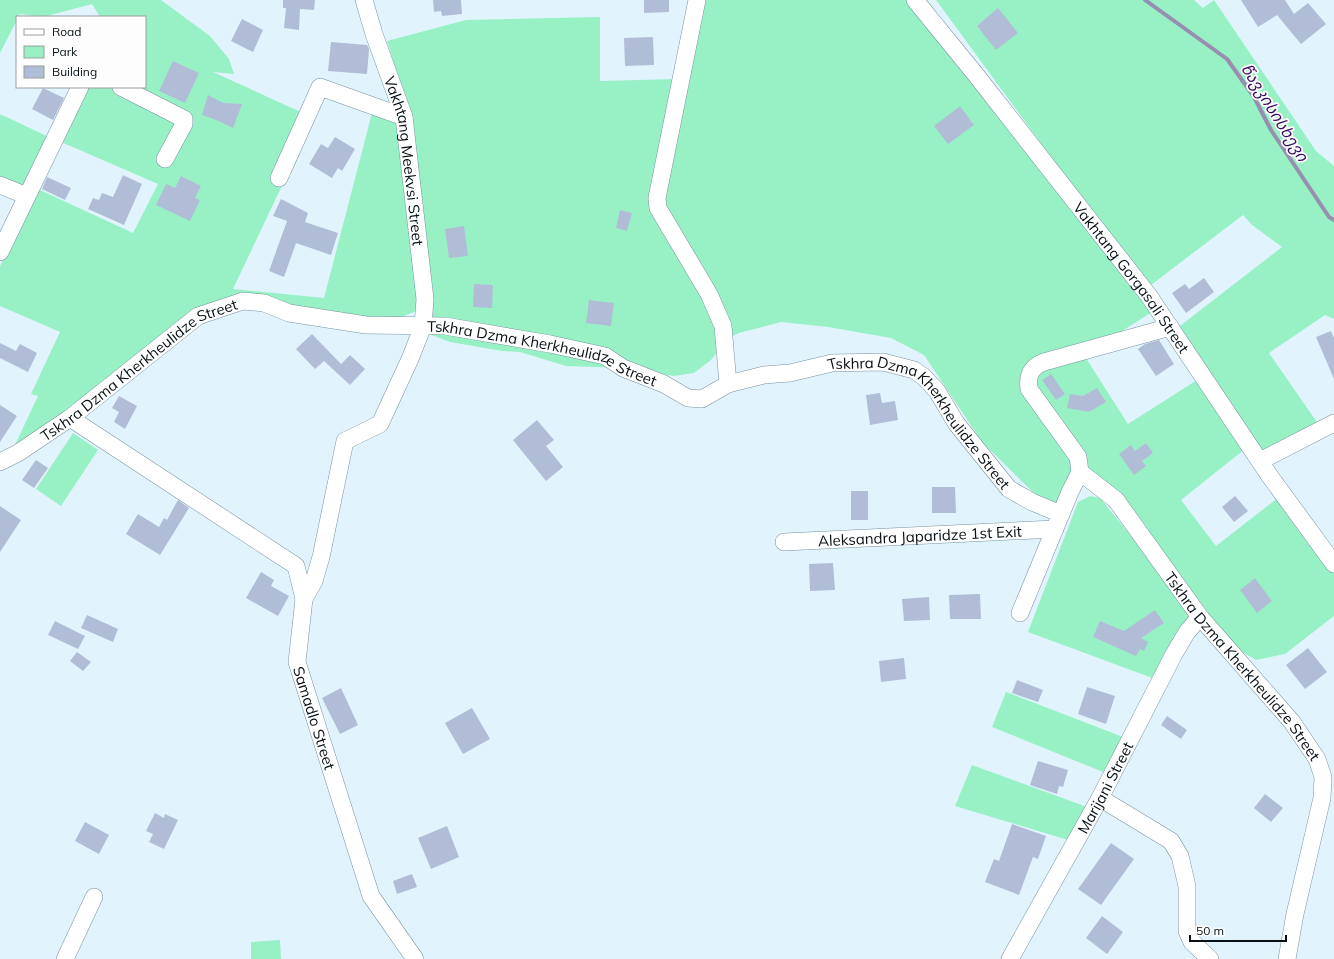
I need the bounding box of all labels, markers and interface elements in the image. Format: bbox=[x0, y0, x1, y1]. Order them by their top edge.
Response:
legend bbox=[16, 16, 146, 88]
text: Road bbox=[52, 24, 81, 39]
text: Park bbox=[52, 44, 78, 59]
water label: წავკისისხევი bbox=[1237, 59, 1313, 165]
text: Building bbox=[52, 64, 97, 79]
street label: Vakhtang Meekvsi Street bbox=[381, 74, 428, 247]
street label: Vakhtang Gorgasali Street bbox=[1069, 198, 1194, 356]
street label: Tskhra Dzma Kherkheulidze Street bbox=[37, 294, 239, 445]
street label: Tskhra Dzma Kherkheulidze Street bbox=[427, 316, 660, 390]
street label: Tskhra Dzma Kherkheulidze Street bbox=[825, 351, 1015, 493]
street label: Aleksandra Japaridze 1st Exit bbox=[817, 521, 1022, 550]
street label: Tskhra Dzma Kherkheulidze Street bbox=[1161, 568, 1325, 764]
street label: Samadlo Street bbox=[289, 664, 340, 772]
street label: Marijani Street bbox=[1073, 738, 1137, 837]
scale bar bbox=[1190, 917, 1286, 943]
text: 50 m bbox=[1196, 923, 1224, 938]

